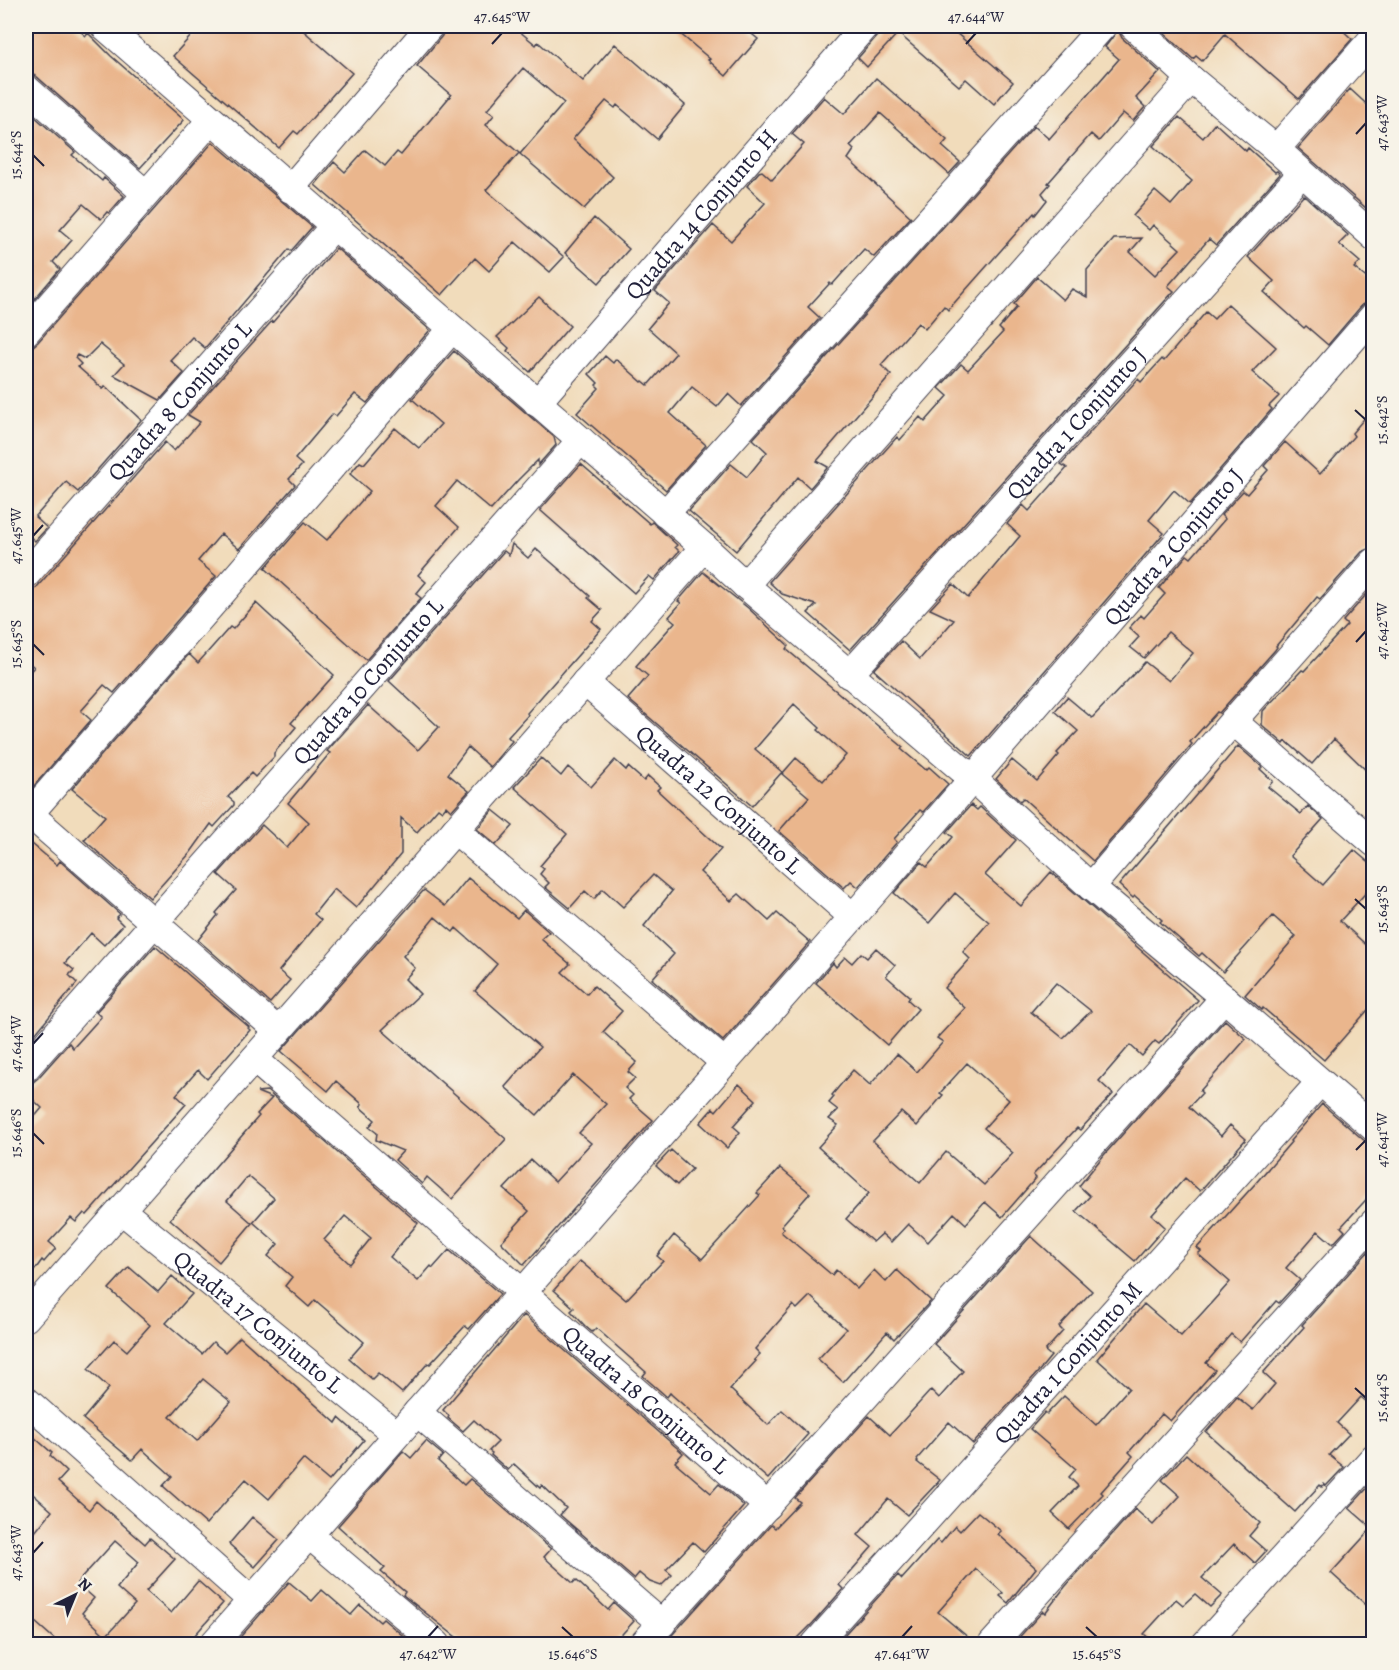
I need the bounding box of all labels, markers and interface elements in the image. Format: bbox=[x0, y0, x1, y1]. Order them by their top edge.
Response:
text: 47.645°W bbox=[474, 7, 530, 27]
text: 47.644°W bbox=[948, 7, 1004, 27]
text: 47.643°W bbox=[1372, 95, 1392, 151]
street label: Quadra 14 Conjunto H bbox=[618, 122, 784, 307]
text: 15.644°S bbox=[6, 130, 26, 180]
street label: Quadra 8 Conjunto L bbox=[100, 313, 259, 488]
street label: Quadra 1 Conjunto J bbox=[999, 340, 1154, 507]
text: 15.642°S bbox=[1372, 395, 1392, 445]
street label: Quadra 2 Conjunto J bbox=[1096, 461, 1251, 633]
text: 47.645°W bbox=[6, 508, 26, 564]
street label: Quadra 10 Conjunto L bbox=[285, 590, 451, 772]
text: 47.642°W bbox=[1372, 602, 1392, 660]
text: 15.645°S bbox=[6, 620, 26, 668]
street label: Quadra 12 Conjunto L bbox=[629, 718, 810, 882]
text: 15.643°S bbox=[1372, 885, 1392, 933]
text: 47.644°W bbox=[6, 1016, 26, 1072]
text: 15.646°S bbox=[6, 1108, 26, 1158]
text: 47.641°W bbox=[1372, 1112, 1392, 1168]
street label: Quadra 17 Conjunto L bbox=[167, 1243, 351, 1401]
street label: Quadra 1 Conjunto M bbox=[986, 1275, 1149, 1451]
street label: Quadra 18 Conjunto L bbox=[555, 1318, 737, 1482]
text: 15.644°S bbox=[1372, 1373, 1392, 1423]
text: 47.643°W bbox=[6, 1525, 26, 1581]
north arrow bbox=[45, 1565, 105, 1625]
text: N bbox=[73, 1573, 97, 1597]
text: 47.642°W bbox=[399, 1644, 457, 1664]
text: 15.646°S bbox=[548, 1644, 598, 1664]
text: 47.641°W bbox=[874, 1644, 930, 1664]
text: 15.645°S bbox=[1073, 1644, 1121, 1664]

